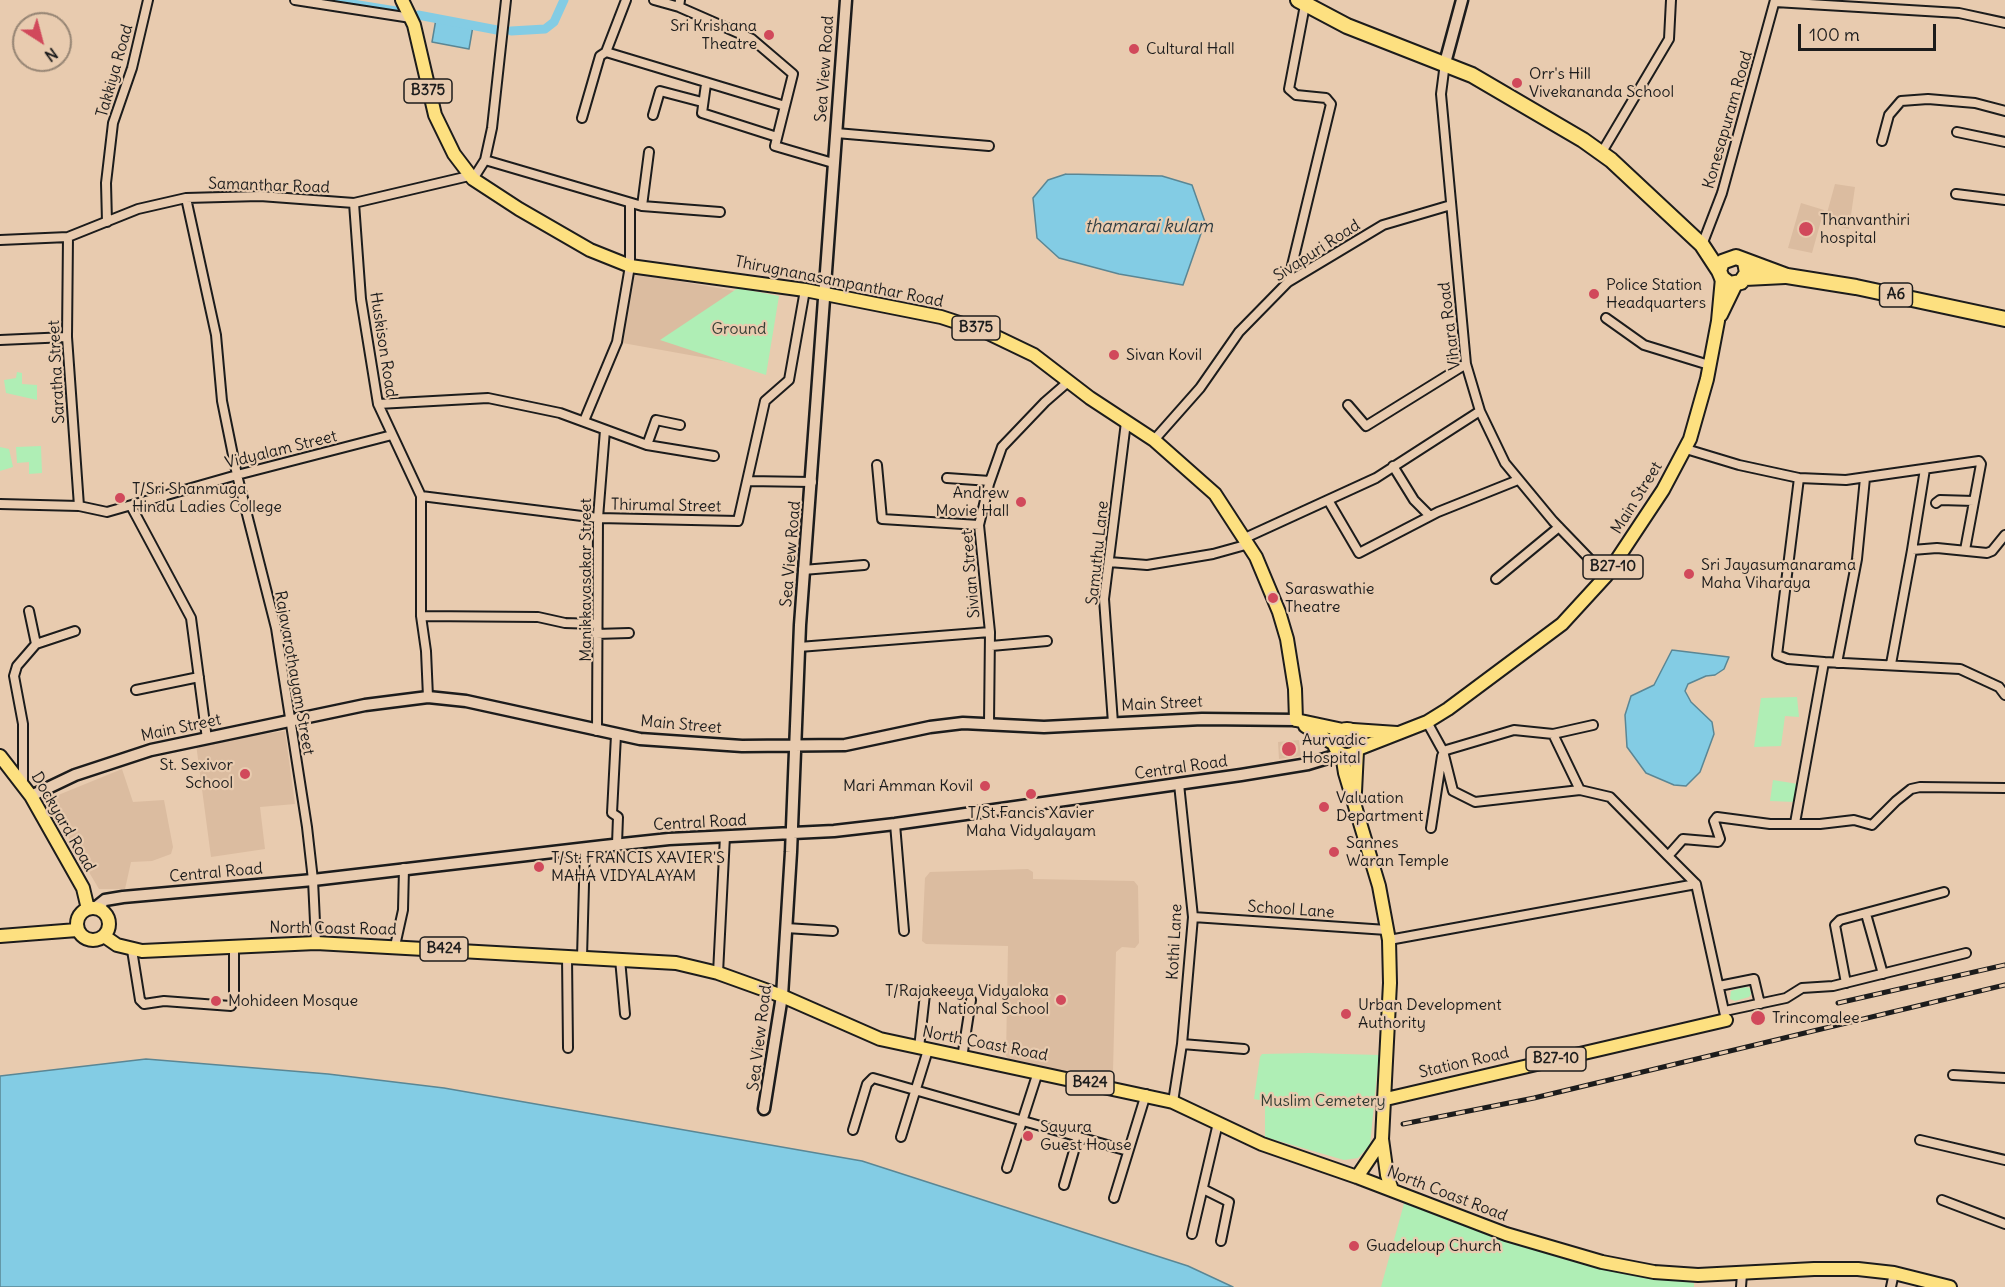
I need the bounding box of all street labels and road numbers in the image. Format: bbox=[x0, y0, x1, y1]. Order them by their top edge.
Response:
street label: Sea View Road bbox=[812, 15, 838, 123]
street label: Takkiya Road bbox=[93, 22, 137, 120]
street label: Konesapuram Road bbox=[1699, 49, 1757, 191]
road number: B375 bbox=[404, 79, 452, 103]
street label: Samanthar Road bbox=[208, 174, 330, 198]
street label: Sivapuri Road bbox=[1270, 216, 1364, 286]
street label: Thirugnanasampanthar Road bbox=[733, 252, 945, 312]
street label: Vihara Road bbox=[1435, 281, 1465, 371]
road number: A6 bbox=[1880, 283, 1912, 307]
street label: Huskison Road bbox=[365, 291, 401, 399]
road number: B375 bbox=[952, 316, 1000, 340]
street label: Saratha Street bbox=[45, 320, 69, 424]
street label: Vidyalam Street bbox=[223, 427, 339, 473]
street label: Main Street bbox=[1607, 458, 1667, 538]
street label: Thirumal Street bbox=[611, 495, 721, 517]
street label: Manikkavasakar Street bbox=[576, 498, 596, 662]
street label: Sea View Road bbox=[777, 500, 805, 608]
street label: Samuthu Lane bbox=[1083, 500, 1113, 606]
street label: Sivian Street bbox=[958, 529, 984, 619]
road number: B27-10 bbox=[1583, 555, 1643, 579]
street label: Rajavarothayam Street bbox=[270, 589, 318, 757]
street label: Main Street bbox=[1121, 692, 1203, 716]
street label: Main Street bbox=[139, 710, 223, 746]
street label: Main Street bbox=[640, 712, 722, 738]
street label: Central Road bbox=[1133, 752, 1229, 784]
street label: Dockyard Road bbox=[27, 769, 99, 875]
street label: Central Road bbox=[653, 811, 747, 835]
street label: Central Road bbox=[169, 859, 263, 887]
street label: School Lane bbox=[1247, 897, 1335, 923]
street label: Kothi Lane bbox=[1163, 903, 1187, 981]
street label: North Coast Road bbox=[269, 918, 397, 940]
road number: B424 bbox=[420, 937, 468, 961]
street label: Sea View Road bbox=[744, 984, 776, 1092]
street label: North Coast Road bbox=[921, 1022, 1049, 1066]
street label: Station Road bbox=[1417, 1043, 1511, 1083]
road number: B27-10 bbox=[1526, 1047, 1586, 1071]
road number: B424 bbox=[1066, 1071, 1114, 1095]
street label: North Coast Road bbox=[1384, 1162, 1510, 1226]

